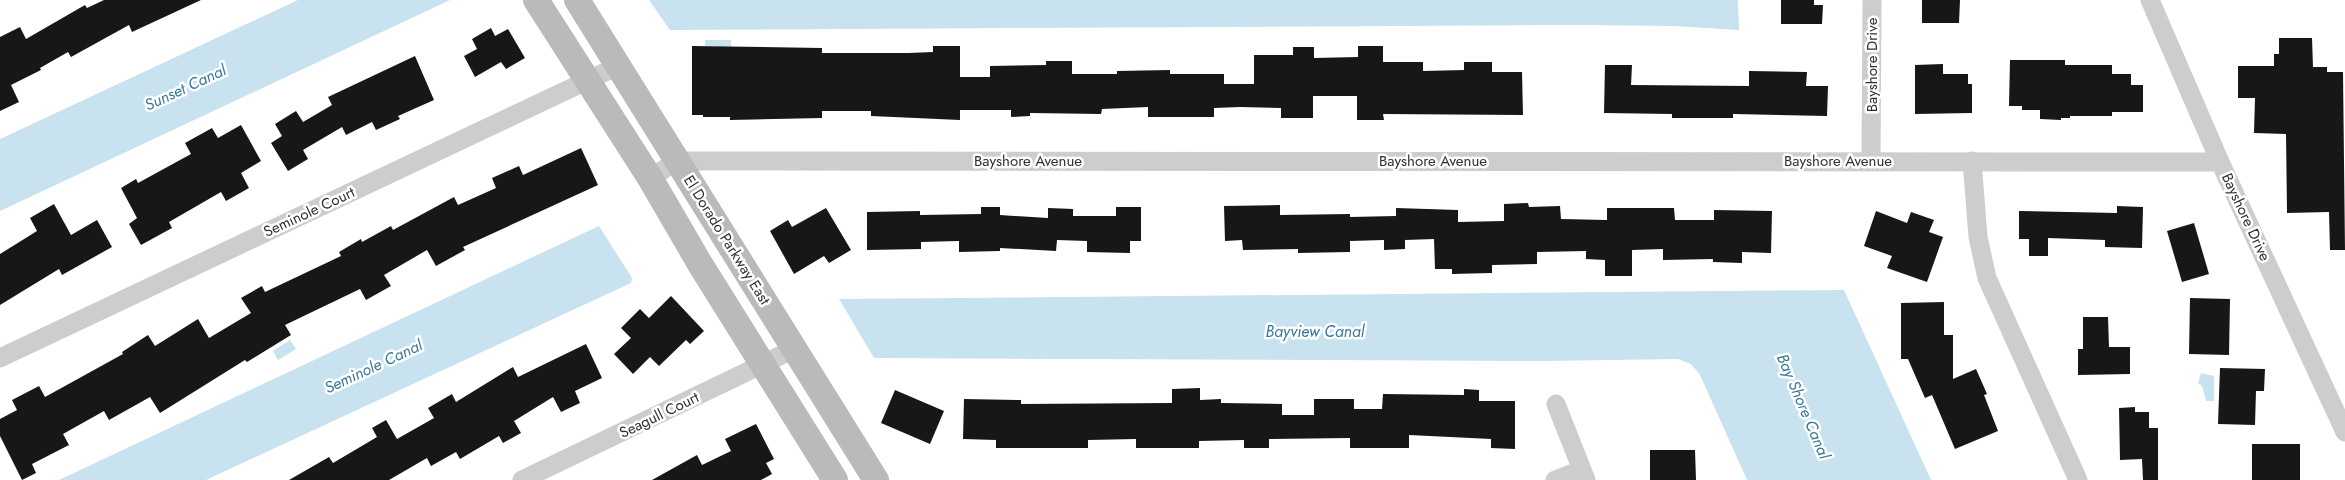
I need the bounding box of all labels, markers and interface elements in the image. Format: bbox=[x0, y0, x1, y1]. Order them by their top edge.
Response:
street label: Bayshore Drive bbox=[1861, 17, 1883, 112]
water label: Sunset Canal bbox=[141, 58, 231, 116]
street label: Bayshore Avenue bbox=[974, 150, 1082, 172]
street label: Bayshore Avenue bbox=[1379, 150, 1487, 172]
street label: Bayshore Avenue bbox=[1784, 150, 1892, 172]
street label: Bayshore Drive bbox=[2216, 169, 2276, 265]
street label: El Dorado Parkway East bbox=[678, 171, 776, 309]
street label: Seminole Court bbox=[260, 181, 359, 243]
water label: Bayview Canal bbox=[1266, 320, 1366, 343]
water label: Seminole Canal bbox=[320, 333, 427, 399]
water label: Bay Shore Canal bbox=[1771, 350, 1837, 464]
street label: Seagull Court bbox=[615, 386, 703, 444]

